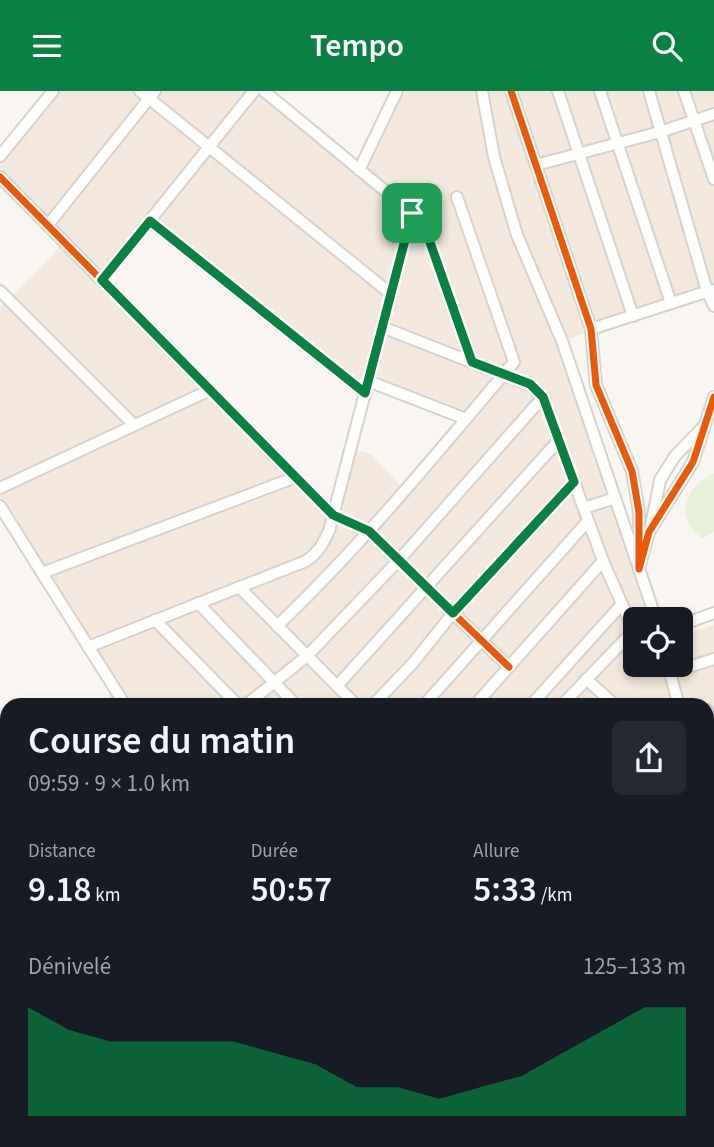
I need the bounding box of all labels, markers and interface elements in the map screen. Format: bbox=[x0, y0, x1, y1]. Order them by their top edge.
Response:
text: Tempo bbox=[310, 23, 404, 69]
icon: menu bbox=[28, 27, 66, 65]
icon: search bbox=[648, 27, 686, 65]
pin bbox=[382, 183, 442, 243]
icon: arrive bbox=[393, 194, 431, 232]
map controls bbox=[623, 607, 693, 677]
button: locate bbox=[623, 607, 693, 677]
text: Course du matin bbox=[28, 714, 295, 768]
button: share bbox=[612, 721, 686, 795]
text: 09:59 · 9 × 1.0 km bbox=[28, 767, 190, 800]
text: Distance bbox=[28, 838, 96, 865]
text: Durée bbox=[251, 838, 298, 865]
text: Allure bbox=[473, 838, 520, 865]
text: 9.18 bbox=[28, 865, 92, 915]
text: 50:57 bbox=[251, 865, 332, 915]
text: 5:33 bbox=[473, 865, 537, 915]
text: km bbox=[92, 882, 120, 909]
text: /km bbox=[537, 882, 572, 909]
text: Dénivelé bbox=[28, 950, 111, 983]
text: 125–133 m bbox=[583, 950, 686, 983]

